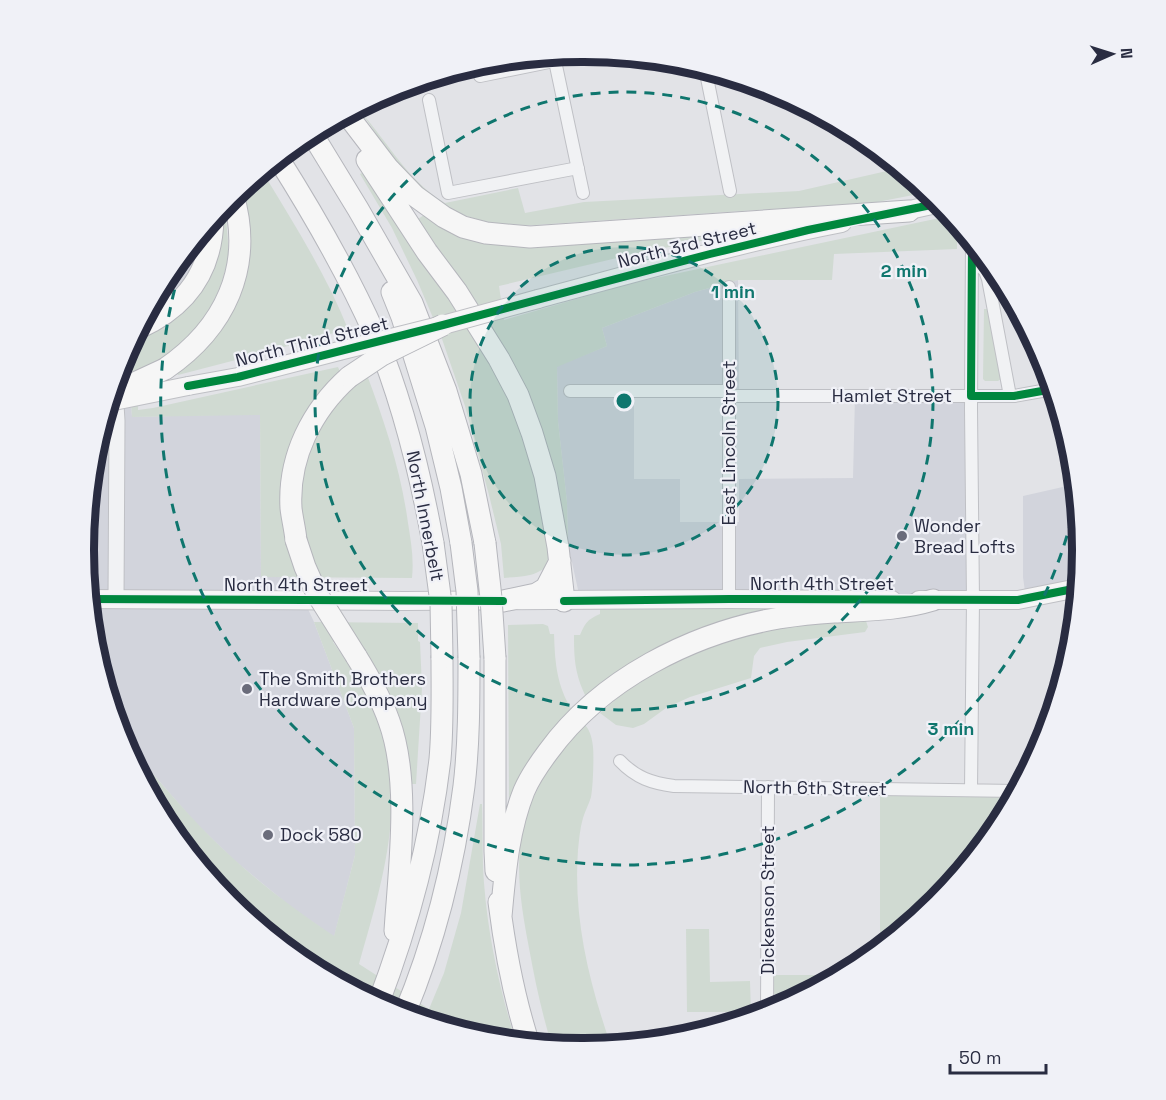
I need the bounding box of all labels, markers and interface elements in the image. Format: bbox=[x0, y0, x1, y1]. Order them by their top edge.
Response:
north arrow bbox=[1082, 24, 1142, 84]
text: N bbox=[1116, 47, 1137, 59]
street label: North 3rd Street bbox=[615, 216, 759, 273]
text: 2 min bbox=[881, 259, 927, 282]
text: 1 min bbox=[711, 280, 755, 303]
street label: North Third Street bbox=[233, 311, 391, 372]
street label: East Lincoln Street bbox=[717, 361, 740, 525]
street label: Hamlet Street bbox=[832, 384, 952, 407]
centre of rings bbox=[614, 391, 634, 411]
street label: North Innerbelt bbox=[402, 449, 449, 583]
place label: Wonder Bread Lofts bbox=[914, 514, 1015, 558]
marker: Wonder Bread Lofts bbox=[895, 529, 909, 543]
street label: North 4th Street bbox=[750, 572, 894, 595]
street label: North 4th Street bbox=[224, 573, 368, 596]
place label: The Smith Brothers Hardware Company bbox=[259, 667, 428, 711]
marker: The Smith Brothers Hardware Company bbox=[240, 682, 254, 696]
text: 3 min bbox=[928, 717, 974, 740]
street label: North 6th Street bbox=[743, 775, 887, 800]
place label: Dock 580 bbox=[280, 823, 362, 846]
street label: Dickenson Street bbox=[756, 825, 779, 975]
marker: Dock 580 bbox=[261, 828, 275, 842]
scale bar bbox=[950, 1037, 1046, 1075]
text: 50 m bbox=[959, 1046, 1001, 1069]

